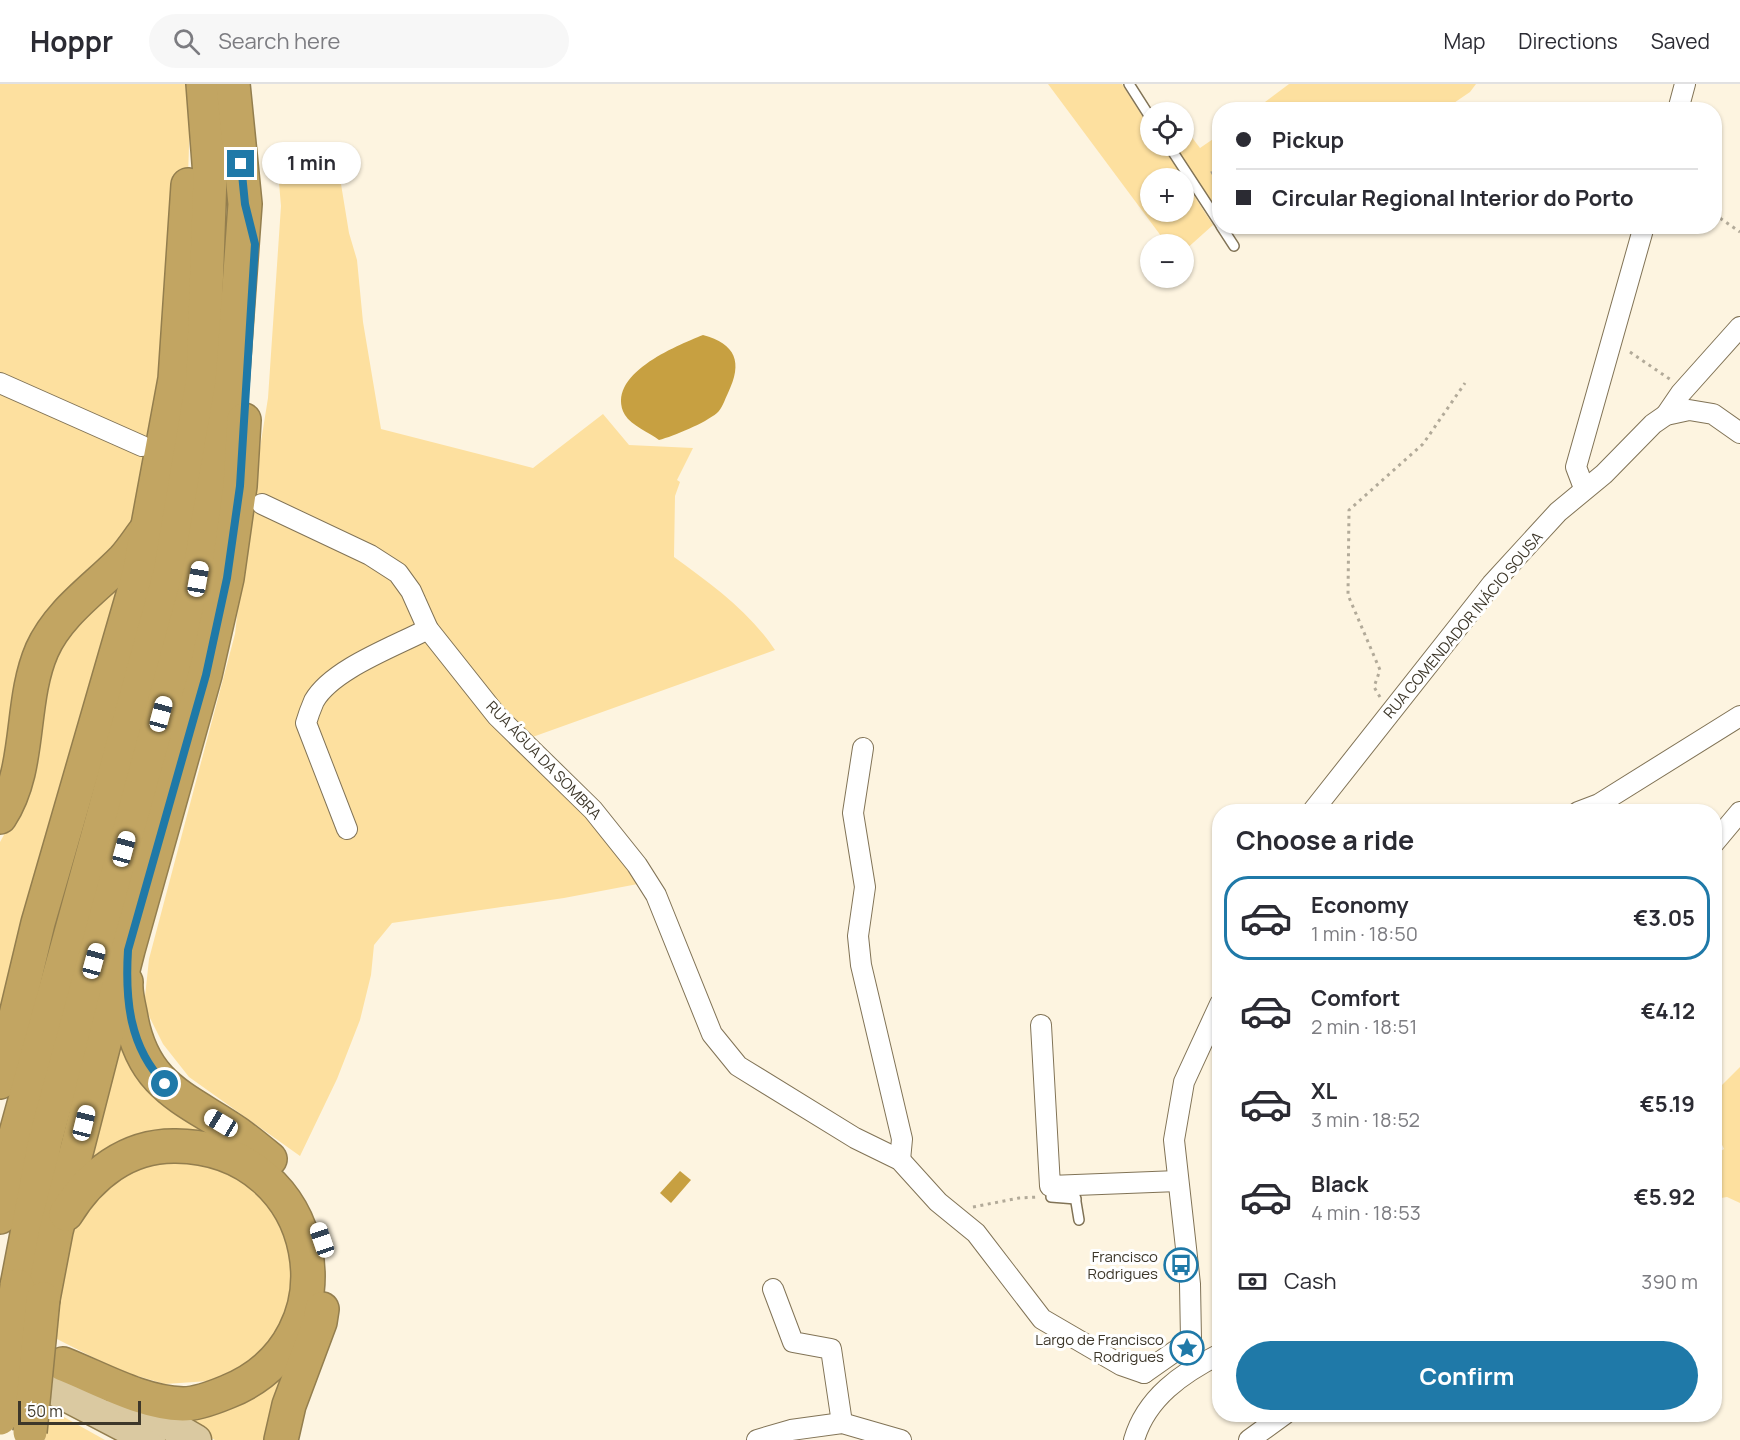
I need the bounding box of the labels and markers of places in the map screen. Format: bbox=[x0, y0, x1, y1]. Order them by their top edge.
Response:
place label: Francisco Rodrigues bbox=[1087, 1246, 1158, 1284]
bus stop icon: Francisco Rodrigues bbox=[1163, 1247, 1199, 1283]
place label: Largo de Francisco Rodrigues bbox=[1035, 1329, 1164, 1367]
place icon: Largo de Francisco Rodrigues bbox=[1169, 1330, 1205, 1366]

